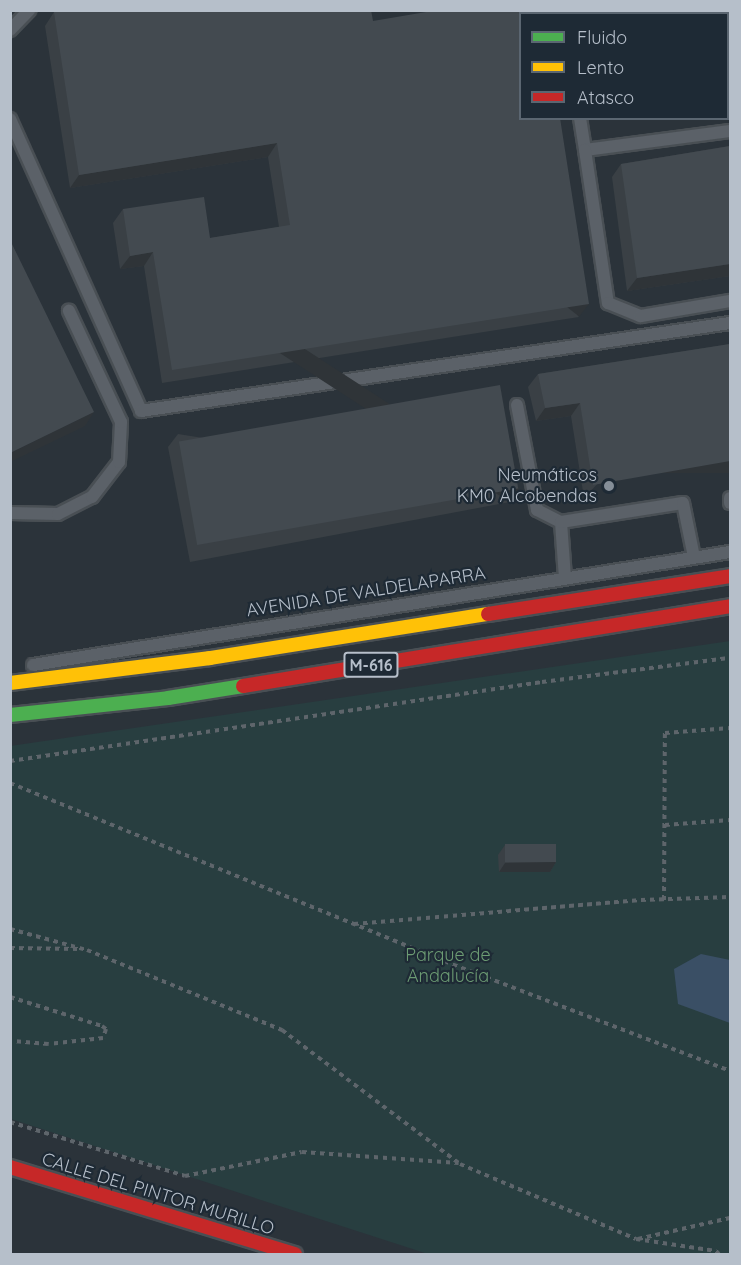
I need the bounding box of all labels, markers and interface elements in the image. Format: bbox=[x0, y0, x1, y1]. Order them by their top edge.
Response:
legend bbox=[519, 12, 729, 120]
text: Fluido bbox=[577, 26, 627, 49]
text: Lento bbox=[577, 56, 624, 79]
text: Atasco bbox=[577, 86, 634, 109]
place label: Neumáticos KM0 Alcobendas bbox=[457, 465, 597, 508]
marker: Neumáticos KM0 Alcobendas bbox=[602, 479, 616, 493]
street label: AVENIDA DE VALDELAPARRA bbox=[245, 562, 487, 622]
road number: M-616 bbox=[342, 652, 400, 678]
park label: Parque de Andalucía bbox=[405, 945, 491, 988]
street label: CALLE DEL PINTOR MURILLO bbox=[39, 1148, 277, 1240]

